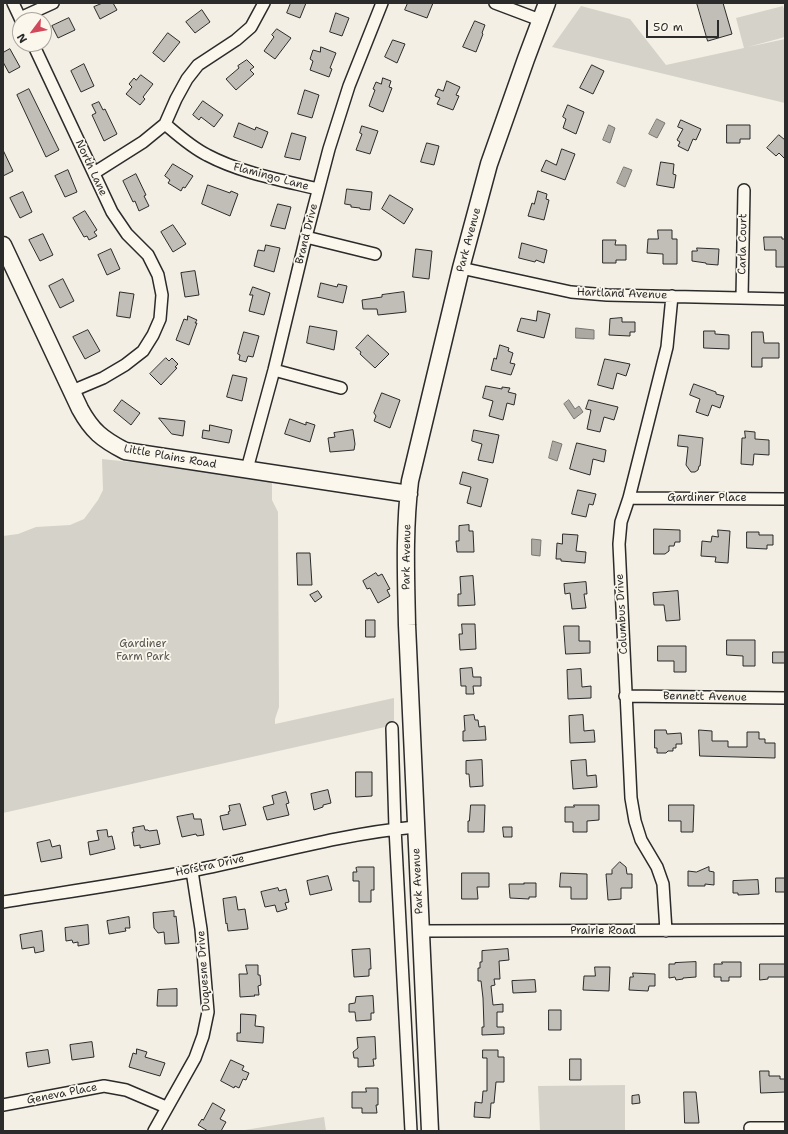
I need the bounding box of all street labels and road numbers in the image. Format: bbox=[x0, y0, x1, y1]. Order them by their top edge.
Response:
street label: North Lane bbox=[72, 138, 110, 198]
street label: Flamingo Lane bbox=[232, 161, 310, 193]
street label: Brand Drive bbox=[293, 202, 321, 266]
street label: Park Avenue bbox=[454, 206, 484, 274]
street label: Carla Court bbox=[736, 213, 750, 275]
street label: Hartland Avenue bbox=[577, 286, 667, 302]
street label: Little Plains Road bbox=[123, 442, 217, 472]
street label: Gardiner Place bbox=[667, 491, 747, 505]
street label: Park Avenue bbox=[400, 524, 414, 590]
street label: Columbus Drive bbox=[613, 573, 631, 655]
street label: Bennett Avenue bbox=[663, 690, 747, 704]
street label: Park Avenue bbox=[410, 848, 426, 914]
street label: Hofstra Drive bbox=[174, 852, 246, 880]
street label: Prairie Road bbox=[570, 924, 636, 938]
street label: Duquesne Drive bbox=[195, 930, 213, 1012]
street label: Geneva Place bbox=[26, 1081, 98, 1107]

